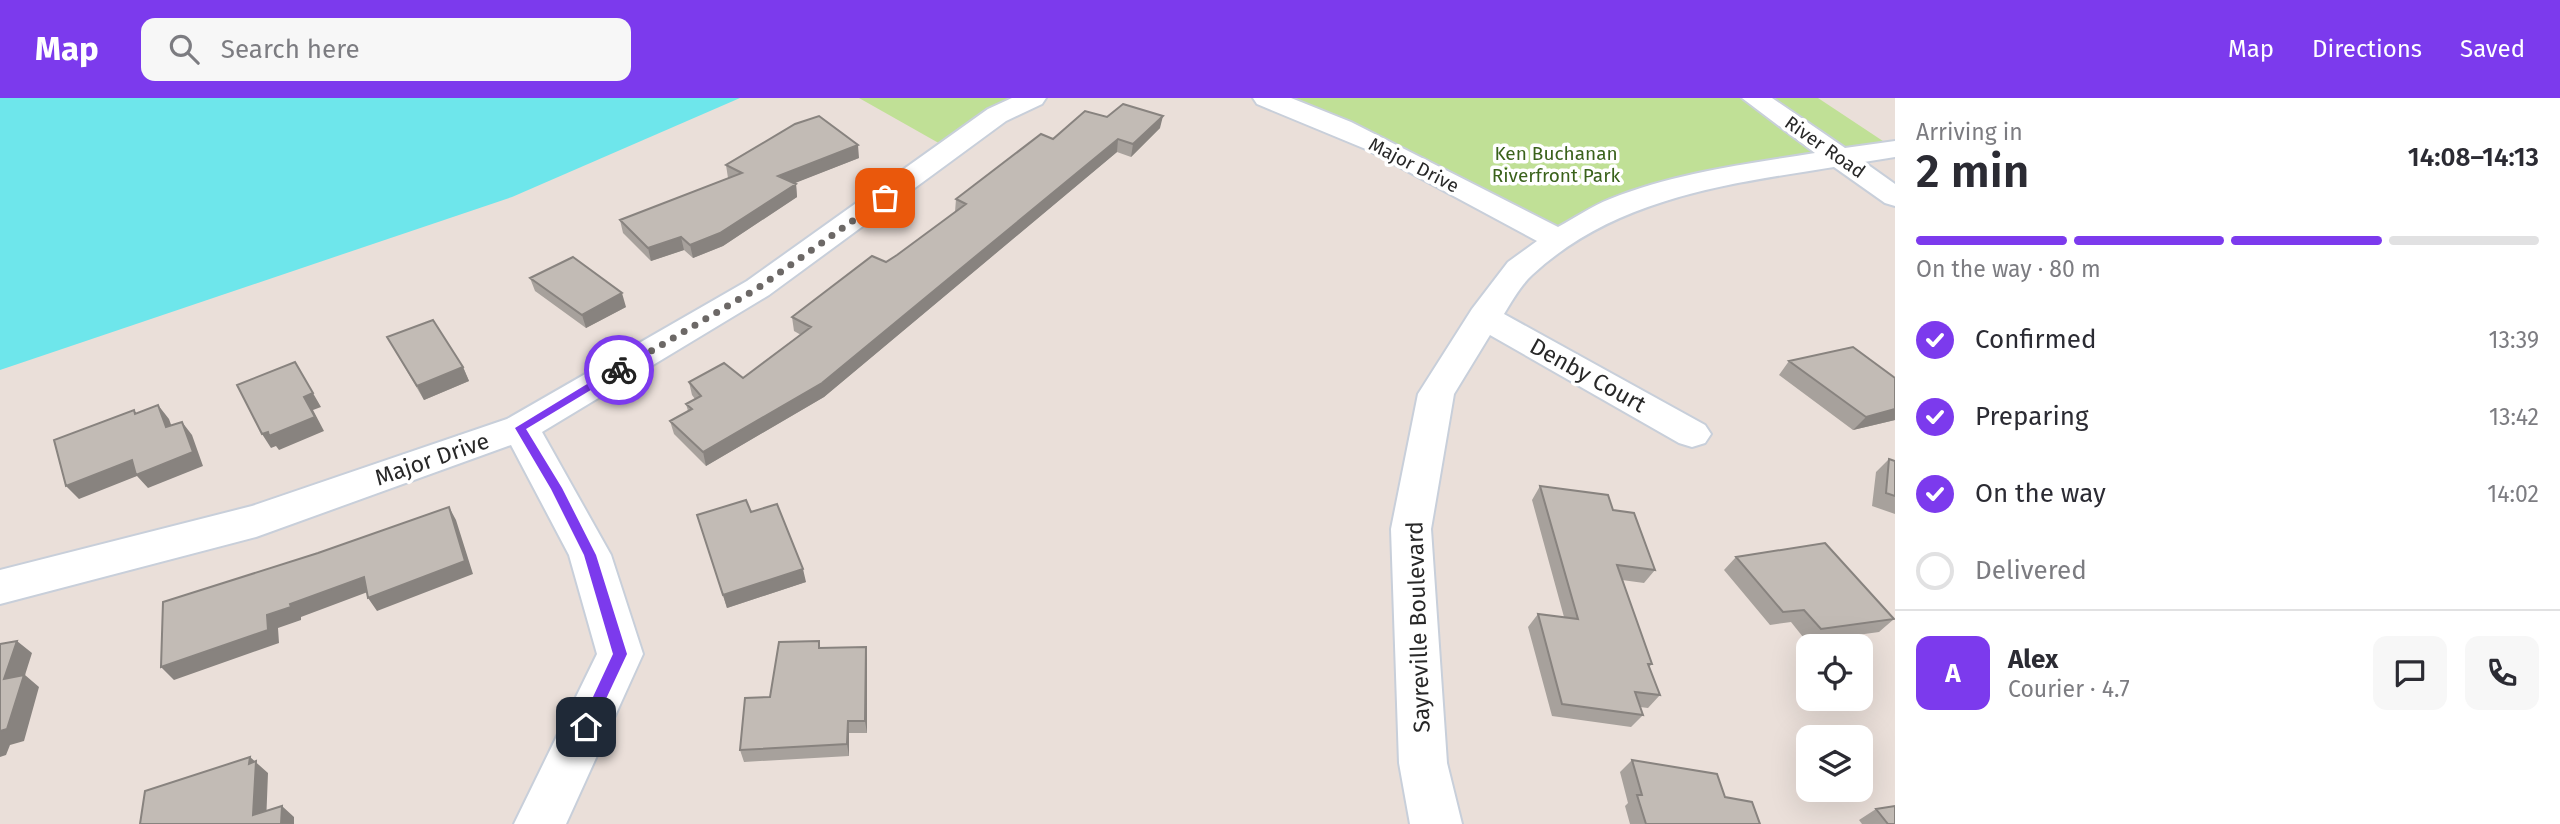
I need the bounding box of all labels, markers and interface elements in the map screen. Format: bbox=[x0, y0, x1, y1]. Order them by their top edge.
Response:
search box bbox=[141, 18, 631, 81]
text: Map bbox=[35, 29, 99, 69]
icon: search bbox=[165, 30, 203, 68]
text: Search here bbox=[221, 34, 360, 65]
text: Map bbox=[2228, 35, 2274, 63]
text: Directions bbox=[2312, 35, 2422, 63]
text: Saved bbox=[2460, 35, 2525, 63]
street label: River Road bbox=[1780, 111, 1870, 183]
text: Arriving in bbox=[1916, 118, 2023, 146]
street label: Major Drive bbox=[1365, 132, 1463, 198]
park label: Ken Buchanan Riverfront Park bbox=[1492, 142, 1620, 187]
text: 14:08–14:13 bbox=[2408, 142, 2539, 173]
text: 2 min bbox=[1916, 144, 2029, 199]
pin bbox=[855, 168, 915, 228]
icon: bag bbox=[866, 179, 904, 217]
text: On the way · 80 m bbox=[1916, 255, 2101, 283]
icon: check bbox=[1916, 321, 1954, 359]
text: Confirmed bbox=[1975, 324, 2096, 355]
text: 13:39 bbox=[2489, 326, 2539, 354]
street label: Denby Court bbox=[1525, 332, 1651, 419]
courier bbox=[584, 335, 654, 405]
icon: bike bbox=[600, 351, 638, 389]
icon: check bbox=[1916, 398, 1954, 436]
text: Preparing bbox=[1975, 401, 2088, 432]
text: 13:42 bbox=[2489, 403, 2539, 431]
street label: Major Drive bbox=[371, 426, 493, 492]
icon: check bbox=[1916, 475, 1954, 513]
text: On the way bbox=[1975, 478, 2106, 509]
text: 14:02 bbox=[2487, 480, 2539, 508]
street label: Sayreville Boulevard bbox=[1400, 521, 1436, 733]
text: Delivered bbox=[1975, 555, 2087, 586]
map controls bbox=[1796, 634, 1873, 802]
button: locate bbox=[1796, 634, 1873, 711]
button: chat bbox=[2373, 636, 2447, 710]
button: phone bbox=[2465, 636, 2539, 710]
text: Alex bbox=[2008, 644, 2058, 675]
text: A bbox=[1945, 658, 1961, 689]
text: Courier · 4.7 bbox=[2008, 675, 2130, 703]
pin bbox=[556, 697, 616, 757]
icon: home bbox=[567, 708, 605, 746]
button: layers bbox=[1796, 725, 1873, 802]

